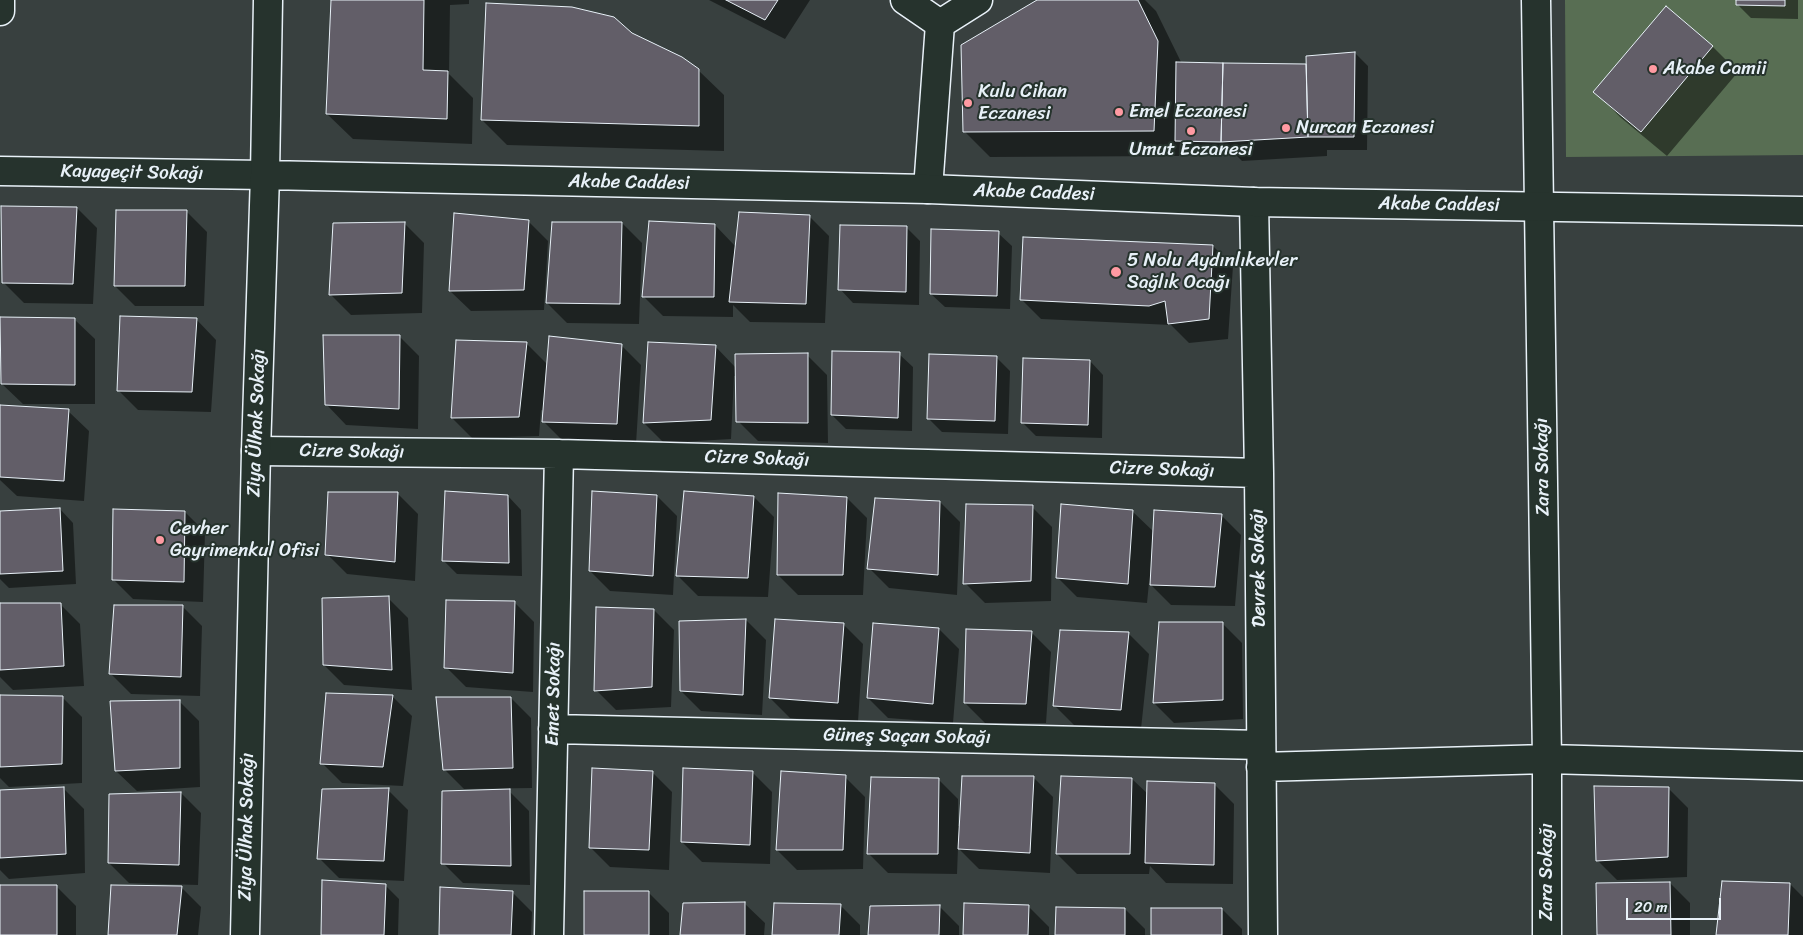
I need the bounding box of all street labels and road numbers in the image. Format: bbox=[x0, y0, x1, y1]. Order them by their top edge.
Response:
street label: Kayageçit Sokağı bbox=[61, 160, 203, 186]
street label: Akabe Caddesi bbox=[568, 171, 690, 195]
street label: Akabe Caddesi bbox=[973, 179, 1095, 207]
street label: Akabe Caddesi bbox=[1378, 193, 1500, 217]
street label: Ziya Ülhak Sokağı bbox=[243, 348, 271, 498]
street label: Zara Sokağı bbox=[1531, 418, 1555, 516]
street label: Cizre Sokağı bbox=[299, 440, 405, 464]
street label: Cizre Sokağı bbox=[704, 446, 810, 472]
street label: Cizre Sokağı bbox=[1109, 457, 1215, 483]
street label: Devrek Sokağı bbox=[1247, 509, 1271, 627]
street label: Emet Sokağı bbox=[542, 642, 566, 746]
street label: Güneş Saçan Sokağı bbox=[823, 724, 991, 750]
street label: Ziya Ülhak Sokağı bbox=[234, 753, 260, 901]
street label: Zara Sokağı bbox=[1536, 823, 1558, 921]

